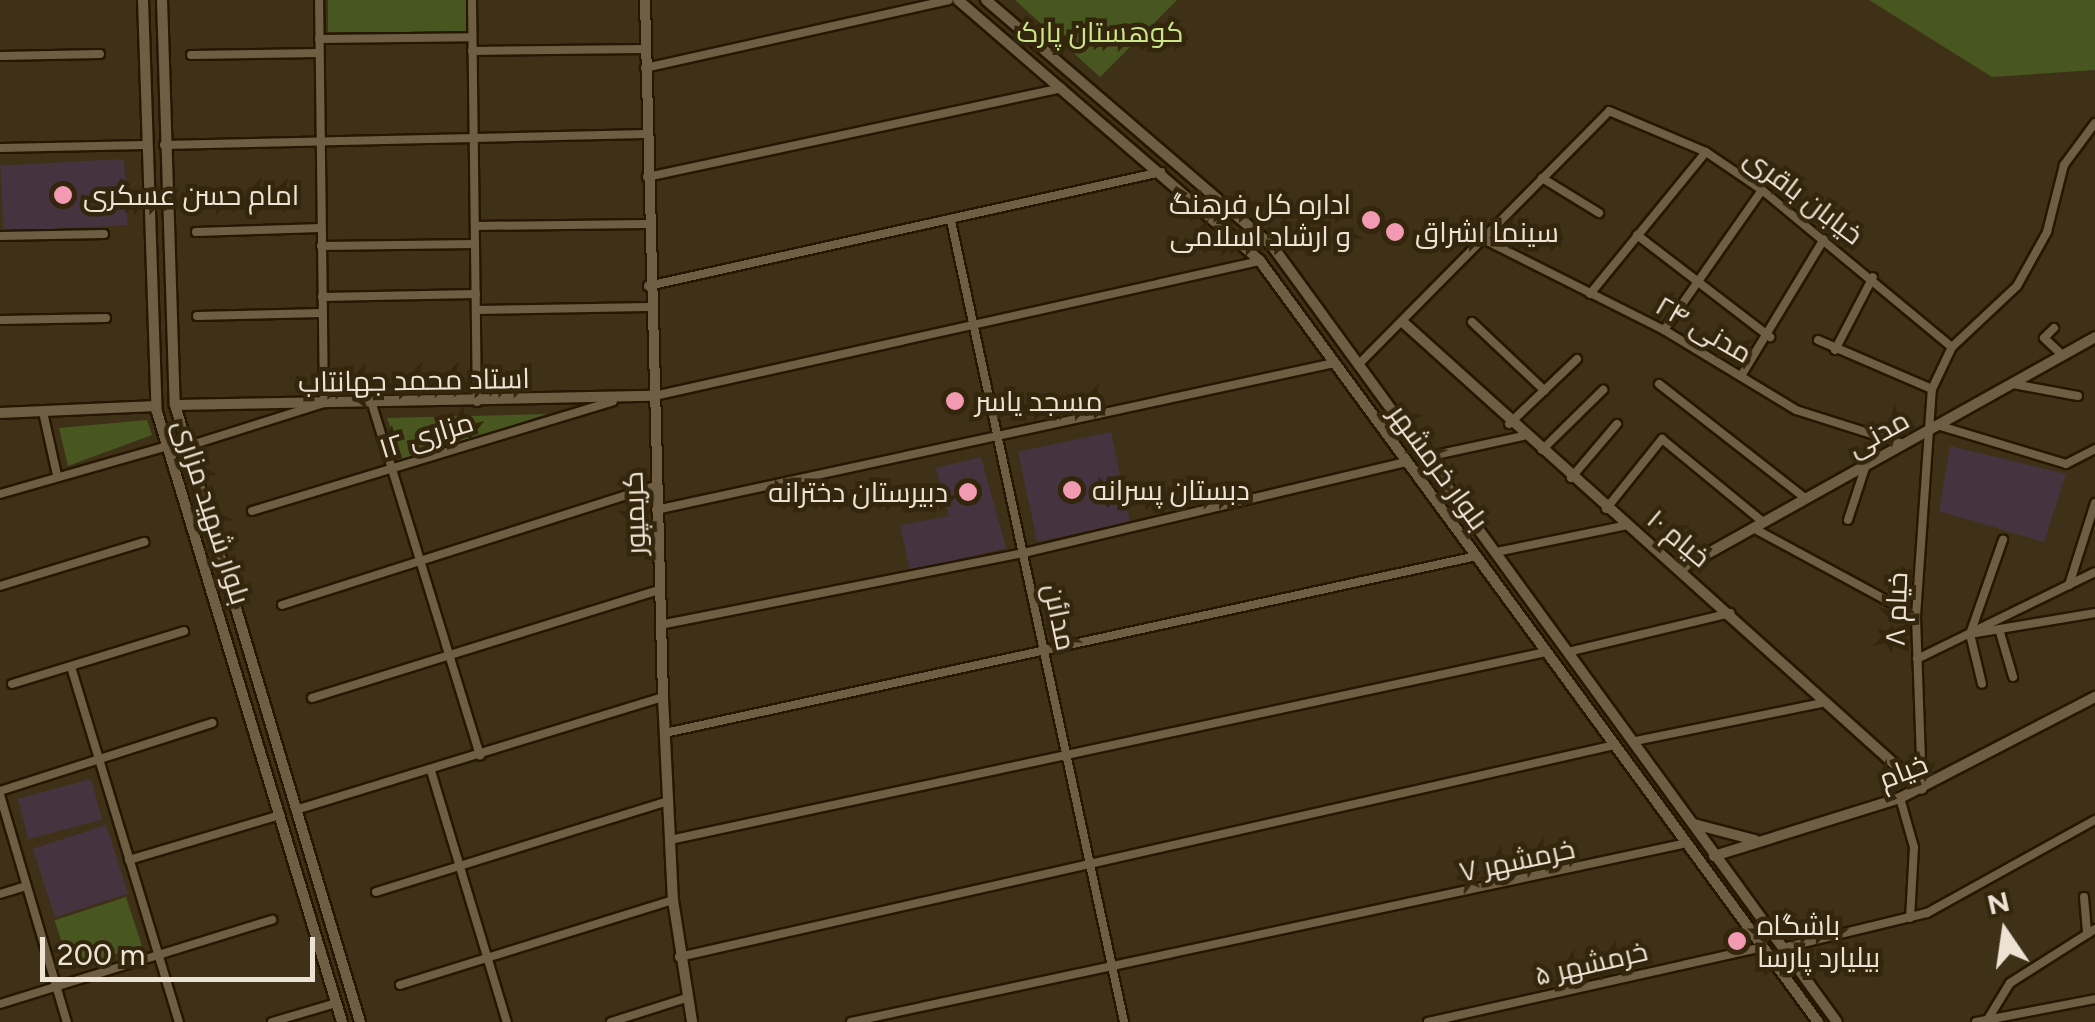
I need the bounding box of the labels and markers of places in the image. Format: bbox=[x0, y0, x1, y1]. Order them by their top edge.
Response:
place label: امام حسن عسکری bbox=[83, 178, 299, 212]
marker: امام حسن عسکری bbox=[52, 184, 74, 206]
place label: اداره کل فرهنگ و ارشاد اسلامی bbox=[1169, 187, 1351, 253]
marker: اداره کل فرهنگ و ارشاد اسلامی bbox=[1360, 209, 1382, 231]
place label: سینما اشراق bbox=[1415, 215, 1559, 249]
marker: سینما اشراق bbox=[1384, 221, 1406, 243]
place label: مسجد یاسر bbox=[975, 384, 1103, 418]
marker: مسجد یاسر bbox=[944, 390, 966, 412]
place label: دبستان پسرانه bbox=[1092, 473, 1250, 507]
place label: دبیرستان دخترانه bbox=[768, 475, 948, 509]
marker: دبستان پسرانه bbox=[1061, 479, 1083, 501]
marker: دبیرستان دخترانه bbox=[957, 481, 979, 503]
place label: باشگاه بیلیارد پارسا bbox=[1757, 908, 1880, 974]
marker: باشگاه بیلیارد پارسا bbox=[1726, 930, 1748, 952]

